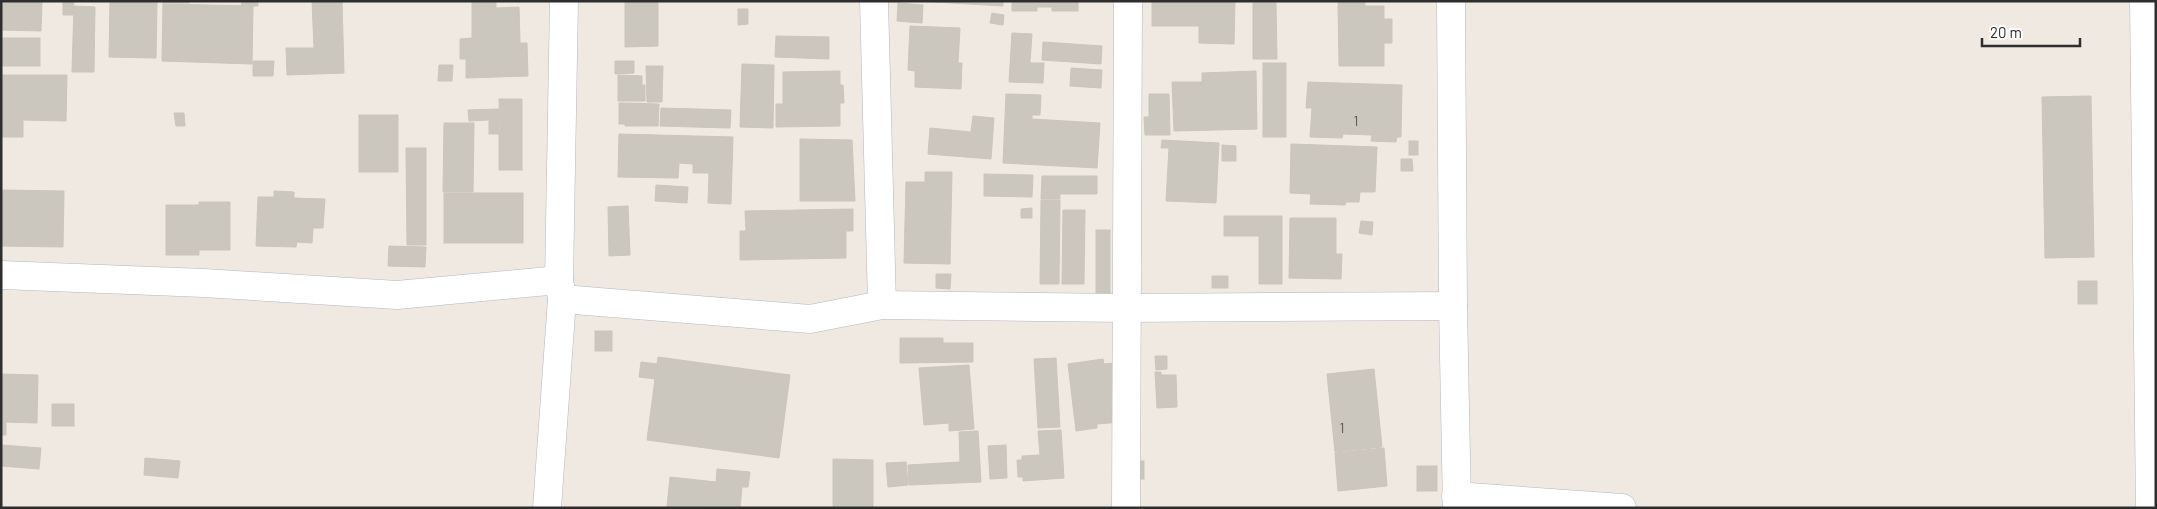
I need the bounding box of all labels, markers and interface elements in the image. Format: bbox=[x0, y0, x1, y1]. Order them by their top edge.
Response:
scale bar bbox=[1982, 15, 2080, 47]
text: 20 m bbox=[1990, 23, 2022, 41]
house number: 1 bbox=[1354, 112, 1358, 129]
house number: 1 bbox=[1340, 419, 1344, 436]

